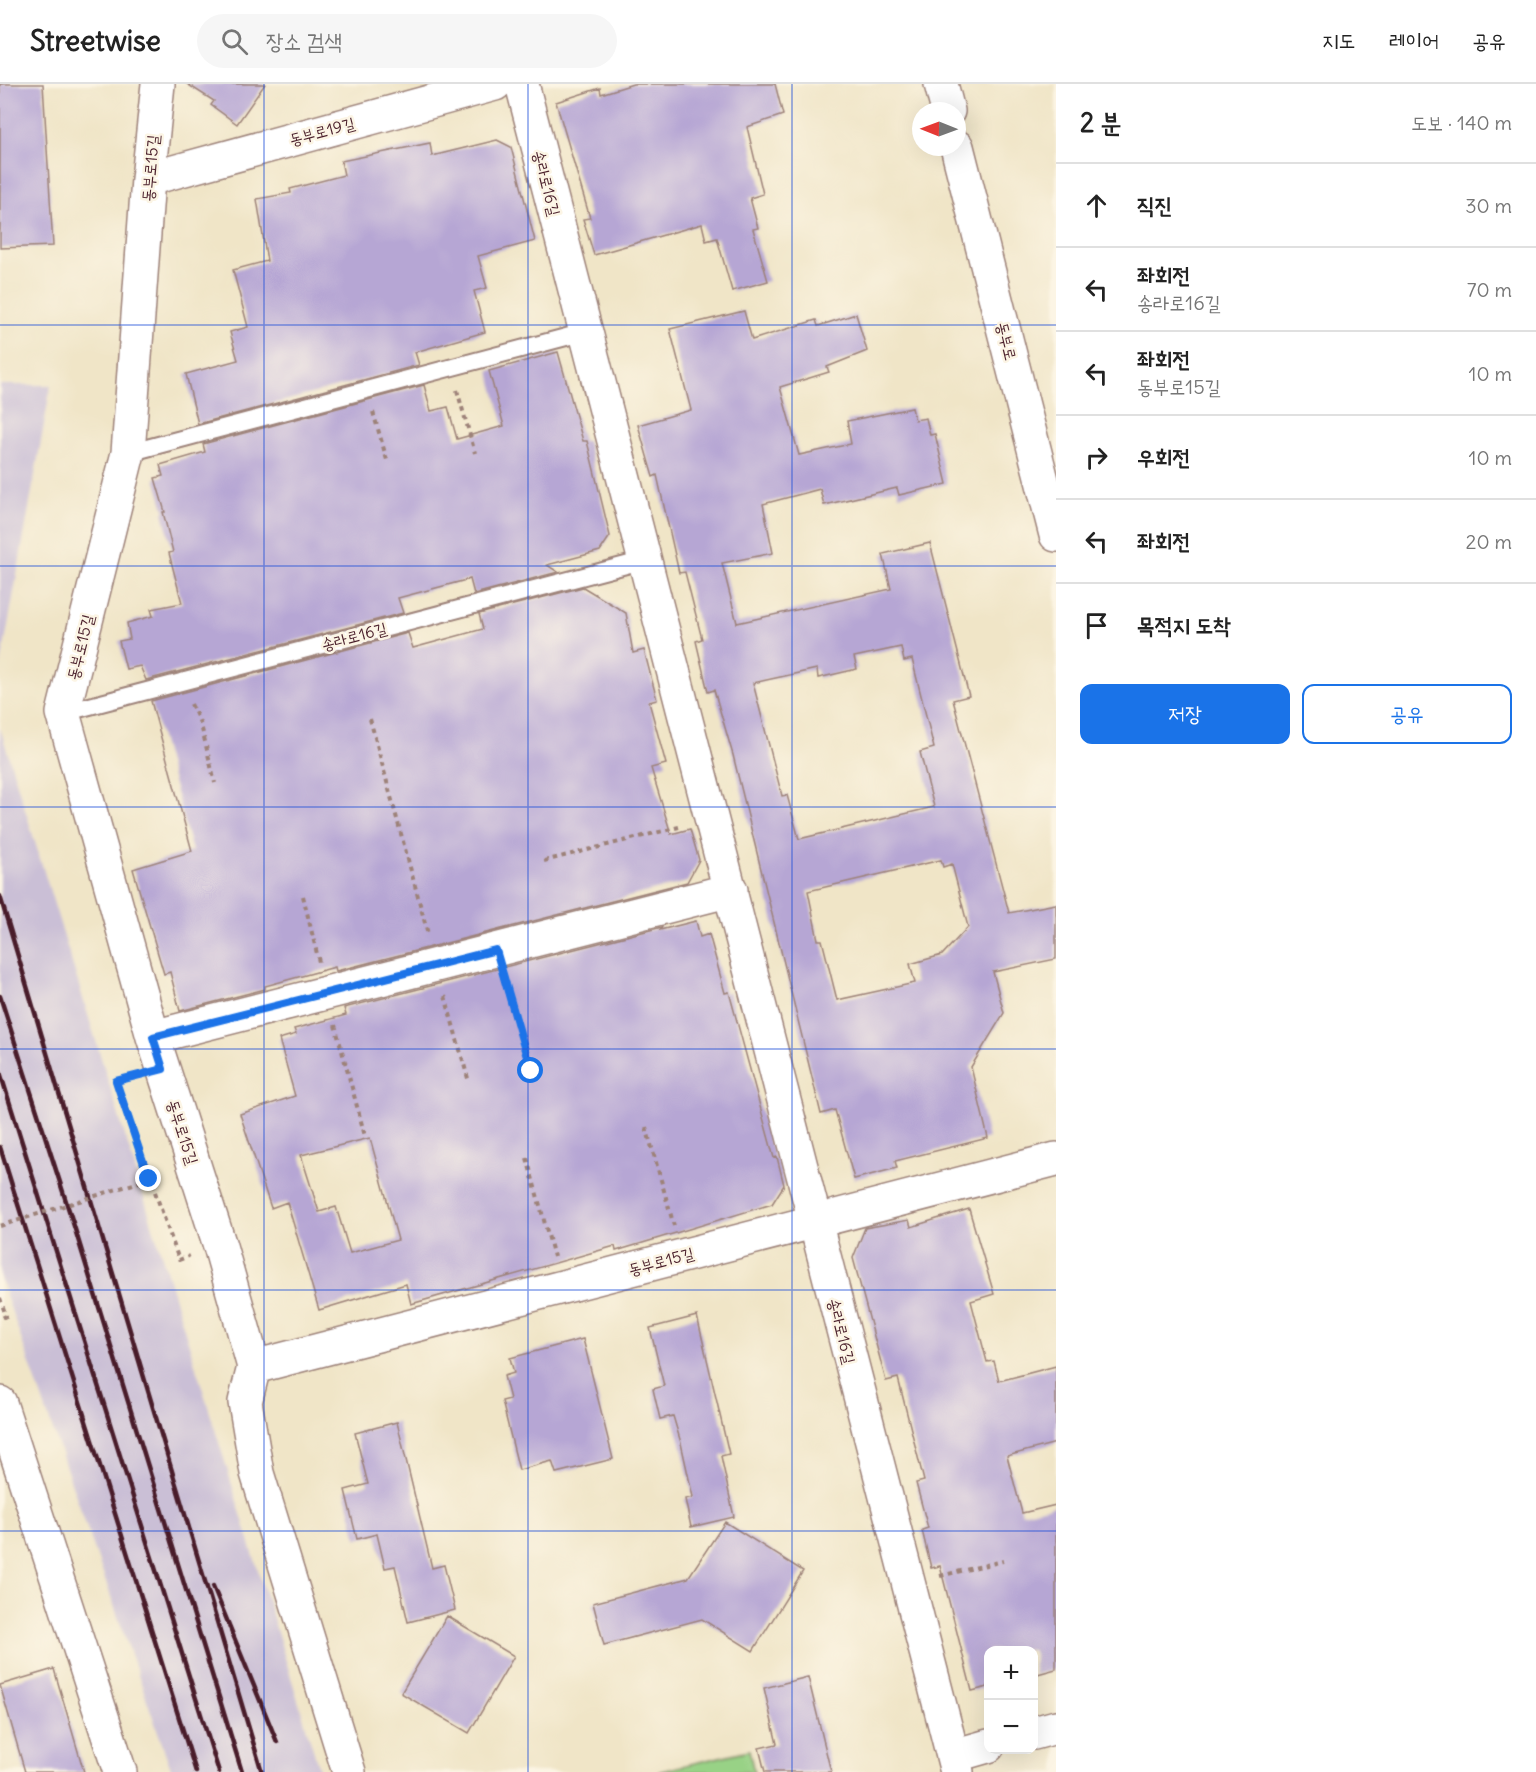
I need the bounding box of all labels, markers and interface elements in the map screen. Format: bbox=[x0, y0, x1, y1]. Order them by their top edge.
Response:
search box bbox=[197, 14, 617, 68]
text: Streetwise bbox=[30, 23, 161, 59]
icon: search bbox=[218, 25, 251, 58]
text: 장소 검색 bbox=[266, 27, 342, 55]
text: 지도 bbox=[1322, 27, 1356, 54]
text: 레이어 bbox=[1389, 27, 1439, 54]
text: 공유 bbox=[1472, 27, 1506, 54]
north arrow bbox=[912, 102, 966, 156]
text: 2 분 bbox=[1080, 106, 1121, 139]
text: 도보 · 140 m bbox=[1411, 110, 1512, 135]
street label: 동부로19길 bbox=[287, 113, 357, 149]
street label: 동부로15길 bbox=[137, 134, 163, 202]
street label: 송라로16길 bbox=[529, 148, 565, 218]
icon: ahead bbox=[1080, 189, 1113, 222]
text: 직진 bbox=[1137, 191, 1172, 219]
text: 30 m bbox=[1465, 193, 1512, 218]
text: 좌회전 bbox=[1137, 261, 1190, 289]
icon: left bbox=[1080, 273, 1113, 306]
text: 70 m bbox=[1467, 277, 1512, 302]
text: 송라로16길 bbox=[1137, 290, 1221, 315]
street label: 동부로 bbox=[993, 320, 1021, 362]
text: 좌회전 bbox=[1137, 345, 1190, 373]
icon: left bbox=[1080, 357, 1113, 390]
text: 10 m bbox=[1469, 361, 1512, 386]
text: 동부로15길 bbox=[1137, 374, 1221, 399]
icon: right bbox=[1080, 441, 1113, 474]
text: 우회전 bbox=[1137, 443, 1190, 471]
text: 10 m bbox=[1469, 445, 1512, 470]
icon: left bbox=[1080, 525, 1113, 558]
text: 좌회전 bbox=[1137, 527, 1190, 555]
text: 20 m bbox=[1466, 529, 1512, 554]
icon: arrive bbox=[1080, 609, 1113, 642]
text: 목적지 도착 bbox=[1137, 611, 1231, 639]
street label: 동부로15길 bbox=[62, 612, 98, 682]
street label: 송라로16길 bbox=[319, 618, 389, 654]
button: 저장 bbox=[1080, 684, 1290, 744]
button: 공유 bbox=[1302, 684, 1512, 744]
route start bbox=[517, 1057, 543, 1083]
street label: 동부로15길 bbox=[163, 1097, 203, 1167]
route end bbox=[135, 1165, 161, 1191]
street label: 동부로15길 bbox=[626, 1243, 696, 1279]
street label: 송라로16길 bbox=[824, 1296, 860, 1366]
map controls bbox=[984, 1646, 1038, 1754]
button: + bbox=[984, 1646, 1038, 1700]
button: − bbox=[984, 1700, 1038, 1754]

